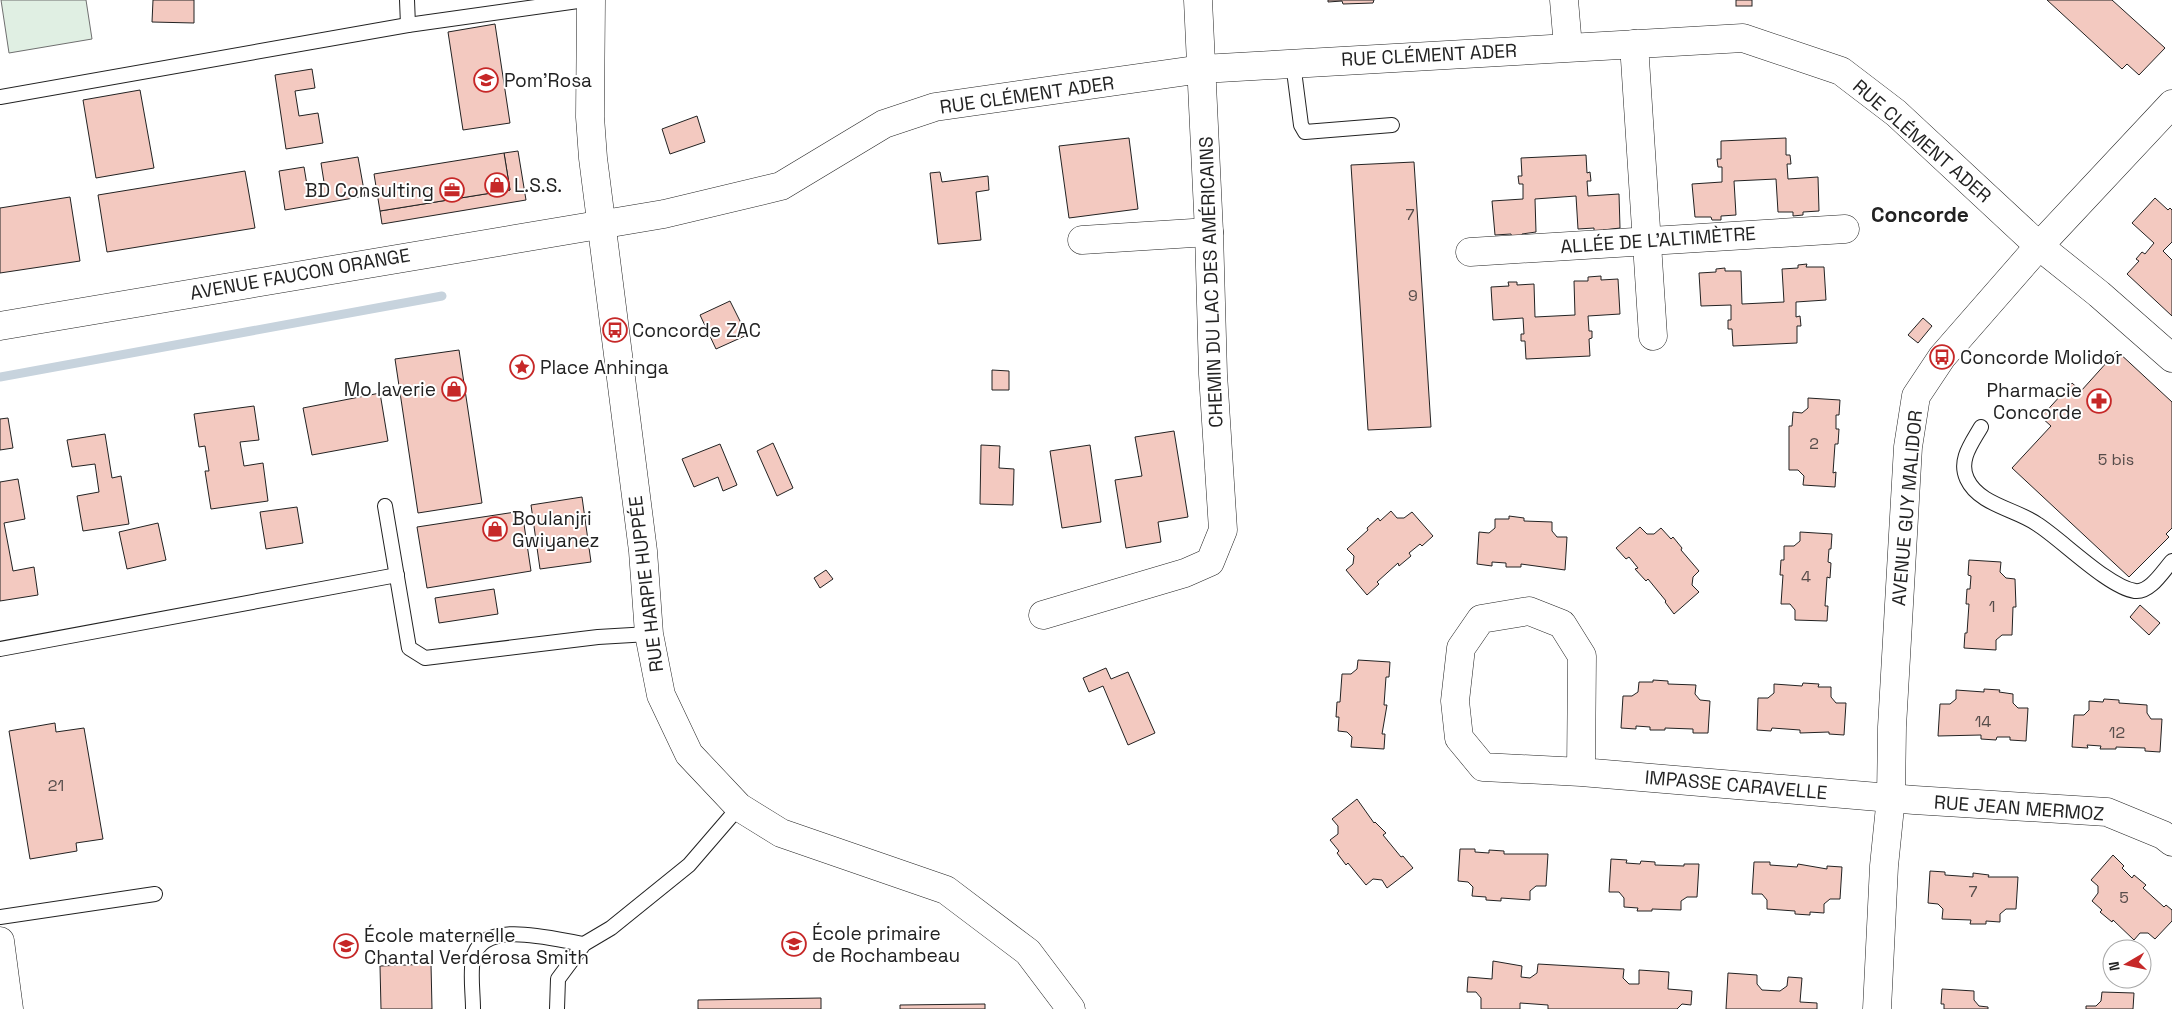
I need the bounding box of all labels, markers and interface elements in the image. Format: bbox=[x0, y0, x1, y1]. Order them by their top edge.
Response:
street label: RUE CLÉMENT ADER bbox=[1341, 38, 1517, 72]
school or university icon: Pom'Rosa bbox=[473, 67, 499, 93]
place label: Pom'Rosa bbox=[504, 68, 592, 93]
street label: RUE CLÉMENT ADER bbox=[938, 70, 1116, 120]
street label: RUE CLÉMENT ADER bbox=[1847, 74, 1997, 208]
street label: CHEMIN DU LAC DES AMÉRICAINS bbox=[1193, 136, 1229, 428]
shop icon: L.S.S. bbox=[484, 172, 510, 198]
place label: L.S.S. bbox=[514, 173, 562, 198]
office icon: BD Consulting bbox=[439, 177, 465, 203]
place label: BD Consulting bbox=[305, 178, 434, 203]
district label: Concorde bbox=[1871, 201, 1969, 228]
house number: 7 bbox=[1405, 204, 1415, 225]
street label: ALLÉE DE L'ALTIMÈTRE bbox=[1559, 221, 1757, 259]
street label: AVENUE FAUCON ORANGE bbox=[188, 242, 412, 306]
house number: 9 bbox=[1408, 285, 1418, 306]
bus stop icon: Concorde ZAC bbox=[602, 317, 628, 343]
place label: Concorde ZAC bbox=[632, 318, 761, 343]
bus stop icon: Concorde Molidor bbox=[1929, 344, 1955, 370]
place label: Concorde Molidor bbox=[1960, 345, 2123, 370]
place icon: Place Anhinga bbox=[509, 354, 535, 380]
place label: Place Anhinga bbox=[540, 355, 669, 380]
shop icon: Mo laverie bbox=[441, 376, 467, 402]
place label: Mo laverie bbox=[344, 377, 436, 402]
place label: Pharmacie Concorde bbox=[1987, 378, 2082, 425]
pharmacy icon: Pharmacie Concorde bbox=[2086, 388, 2112, 414]
street label: AVENUE GUY MALIDOR bbox=[1886, 409, 1928, 607]
house number: 2 bbox=[1809, 433, 1819, 454]
house number: 5 bis bbox=[2098, 449, 2134, 470]
street label: RUE HARPIE HUPPÉE bbox=[623, 494, 669, 674]
place label: Boulanjri Gwiyanez bbox=[512, 506, 599, 553]
shop icon: Boulanjri Gwiyanez bbox=[482, 516, 508, 542]
house number: 4 bbox=[1801, 566, 1811, 587]
house number: 1 bbox=[1989, 596, 1995, 617]
house number: 14 bbox=[1975, 711, 1991, 732]
house number: 12 bbox=[2109, 722, 2125, 743]
street label: IMPASSE CARAVELLE bbox=[1644, 765, 1828, 805]
house number: 21 bbox=[48, 775, 64, 796]
street label: RUE JEAN MERMOZ bbox=[1933, 790, 2105, 826]
house number: 7 bbox=[1968, 881, 1978, 902]
house number: 5 bbox=[2119, 887, 2129, 908]
place label: École primaire de Rochambeau bbox=[812, 921, 960, 968]
place label: École maternelle Chantal Verderosa Smith bbox=[364, 923, 589, 970]
school or university icon: École primaire de Rochambeau bbox=[781, 931, 807, 957]
school or university icon: École maternelle Chantal Verderosa Smith bbox=[333, 933, 359, 959]
north arrow bbox=[2102, 939, 2152, 989]
text: N bbox=[2105, 960, 2124, 972]

